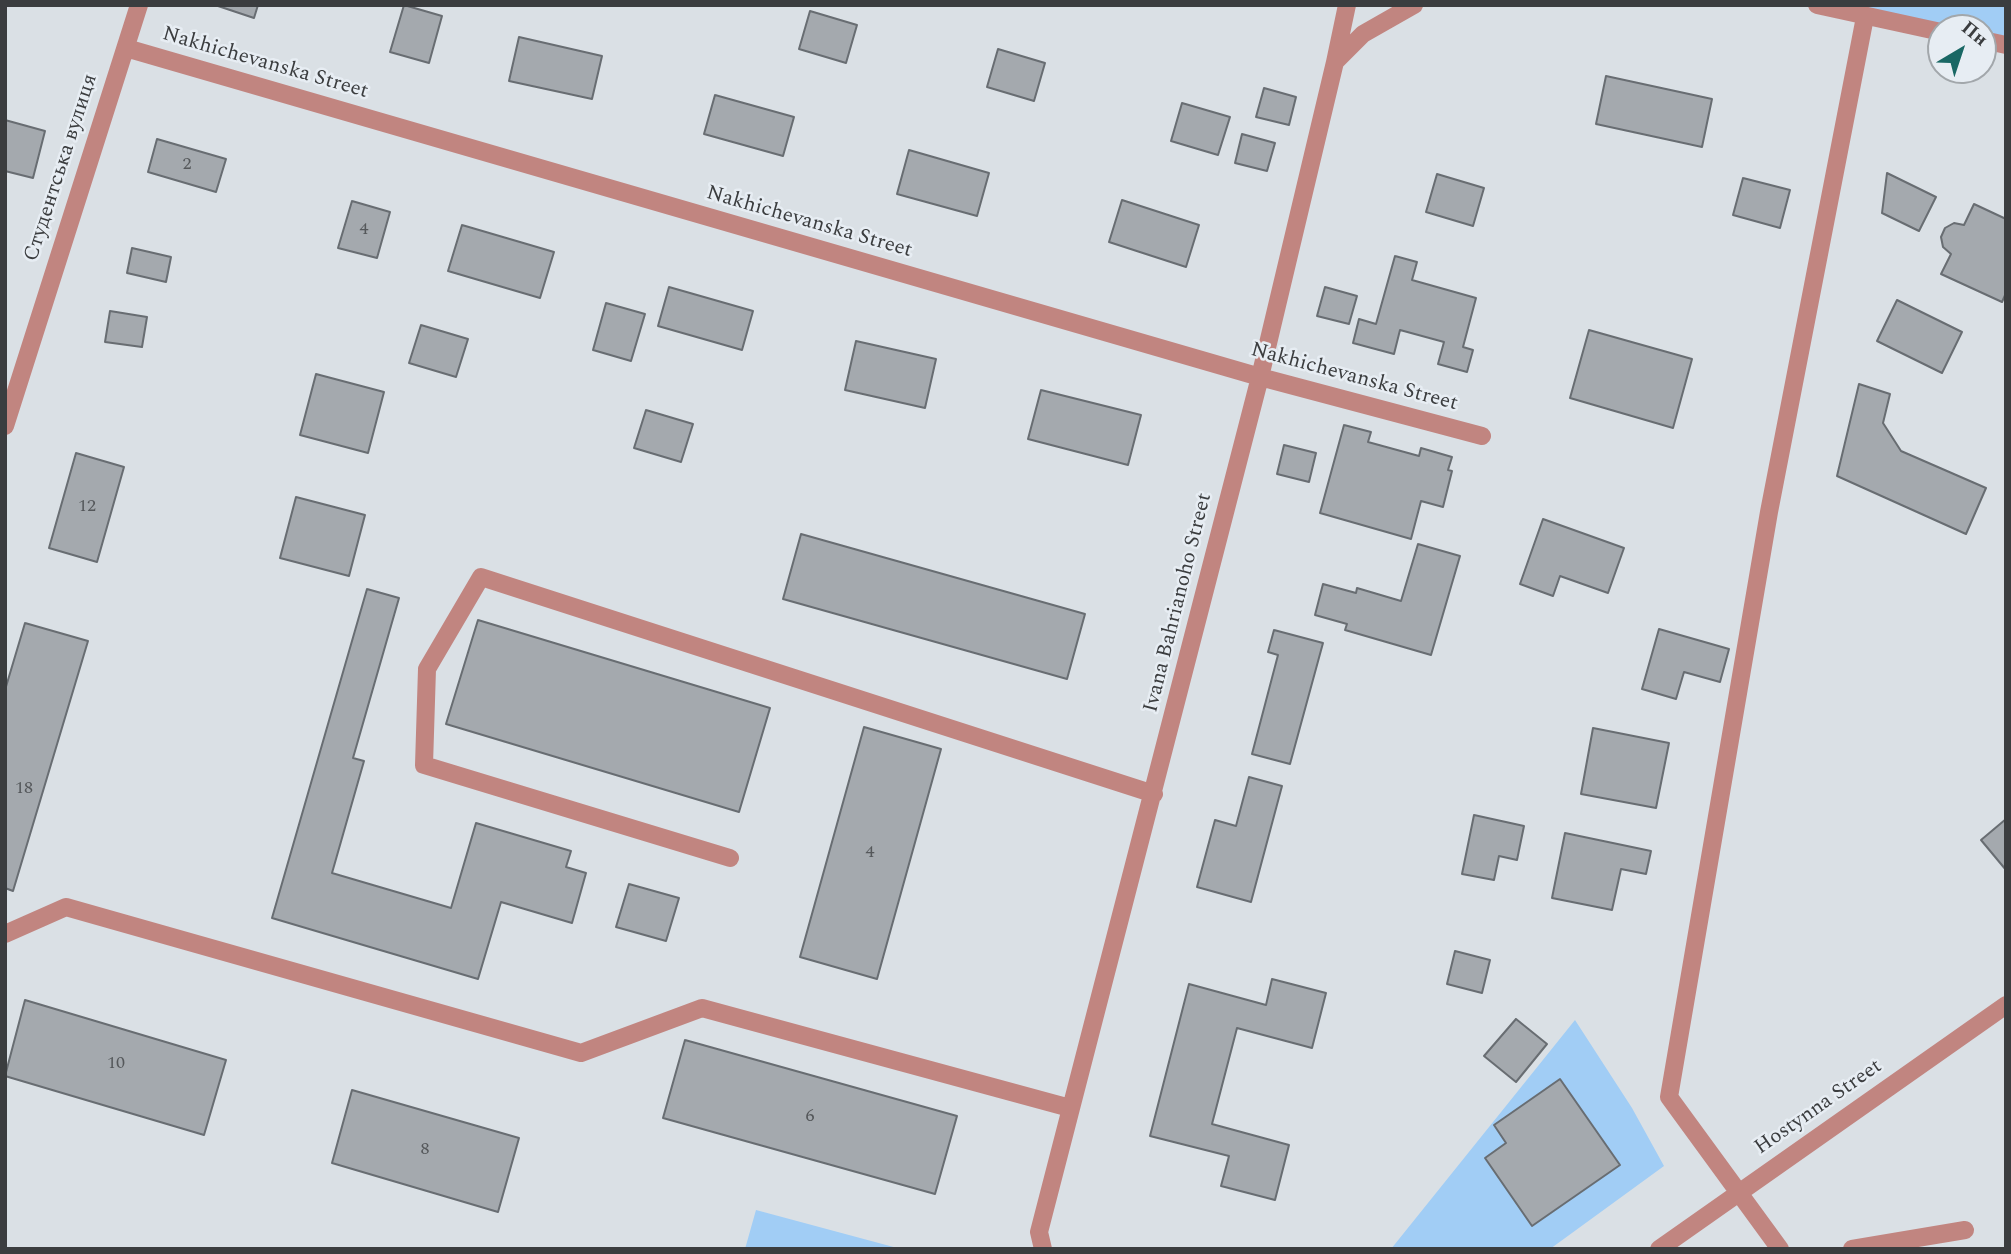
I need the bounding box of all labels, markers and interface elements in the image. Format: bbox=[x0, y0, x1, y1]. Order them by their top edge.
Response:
north arrow bbox=[1927, 14, 1997, 84]
text: Пн bbox=[1955, 14, 1994, 54]
street label: Nakhichevanska Street bbox=[159, 23, 371, 105]
street label: Студентська вулиця bbox=[20, 71, 104, 265]
house number: 2 bbox=[183, 154, 191, 176]
street label: Nakhichevanska Street bbox=[703, 182, 915, 264]
house number: 4 bbox=[360, 219, 368, 241]
street label: Nakhichevanska Street bbox=[1248, 338, 1460, 418]
street label: Ivana Bahrianoho Street bbox=[1140, 491, 1218, 715]
house number: 12 bbox=[78, 496, 96, 518]
house number: 18 bbox=[15, 778, 33, 800]
house number: 4 bbox=[866, 842, 874, 864]
house number: 10 bbox=[107, 1053, 125, 1075]
street label: Hostynna Street bbox=[1750, 1055, 1888, 1161]
house number: 6 bbox=[806, 1106, 814, 1128]
house number: 8 bbox=[421, 1139, 429, 1161]

